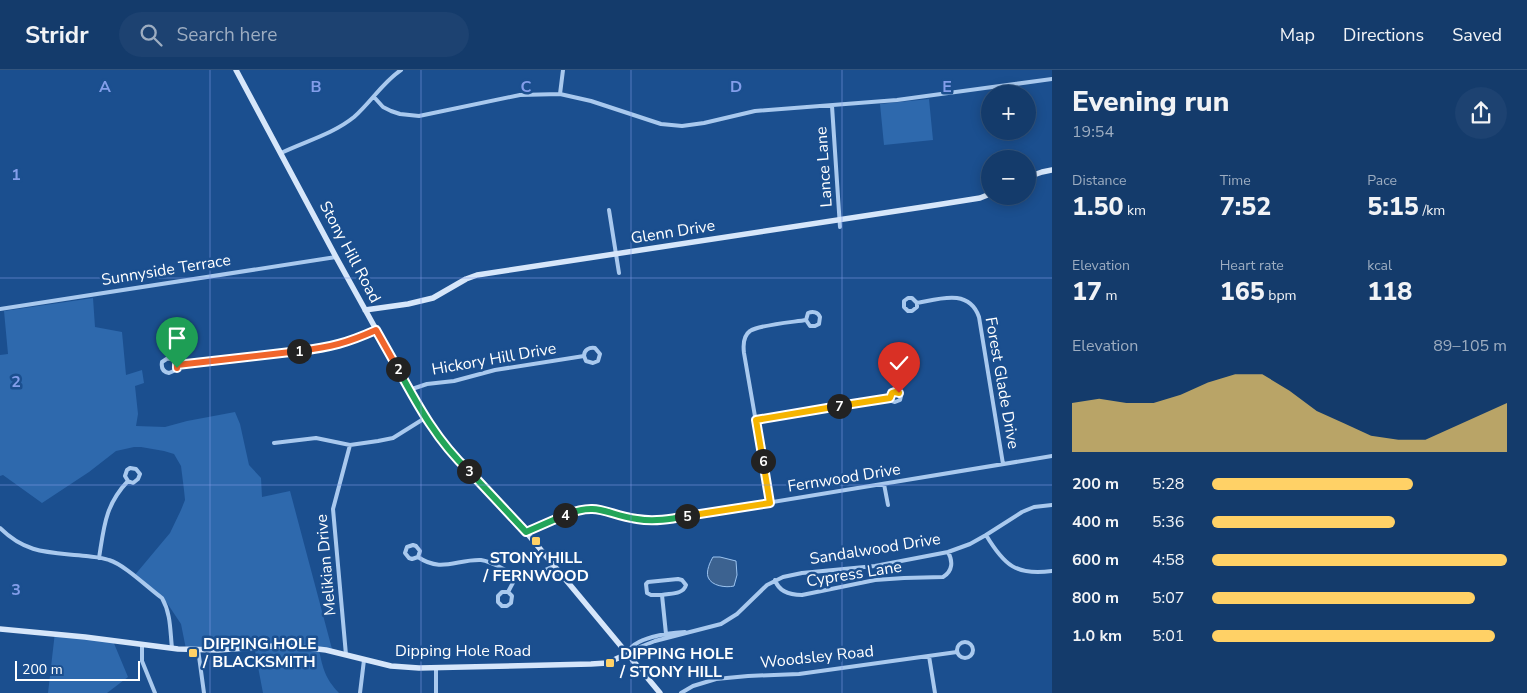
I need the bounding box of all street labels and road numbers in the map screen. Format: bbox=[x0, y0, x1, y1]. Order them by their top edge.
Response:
street label: Lance Lane bbox=[810, 126, 838, 208]
street label: Stony Hill Road bbox=[314, 197, 386, 307]
street label: Glenn Drive bbox=[629, 214, 717, 250]
street label: Sunnyside Terrace bbox=[100, 249, 232, 291]
street label: Forest Glade Drive bbox=[980, 315, 1024, 451]
street label: Hickory Hill Drive bbox=[430, 337, 558, 381]
street label: Fernwood Drive bbox=[786, 458, 902, 498]
street label: Melikian Drive bbox=[311, 513, 341, 617]
street label: Sandalwood Drive bbox=[808, 528, 942, 570]
street label: Cypress Lane bbox=[805, 556, 903, 592]
street label: Dipping Hole Road bbox=[395, 640, 531, 662]
street label: Woodsley Road bbox=[759, 640, 875, 674]

